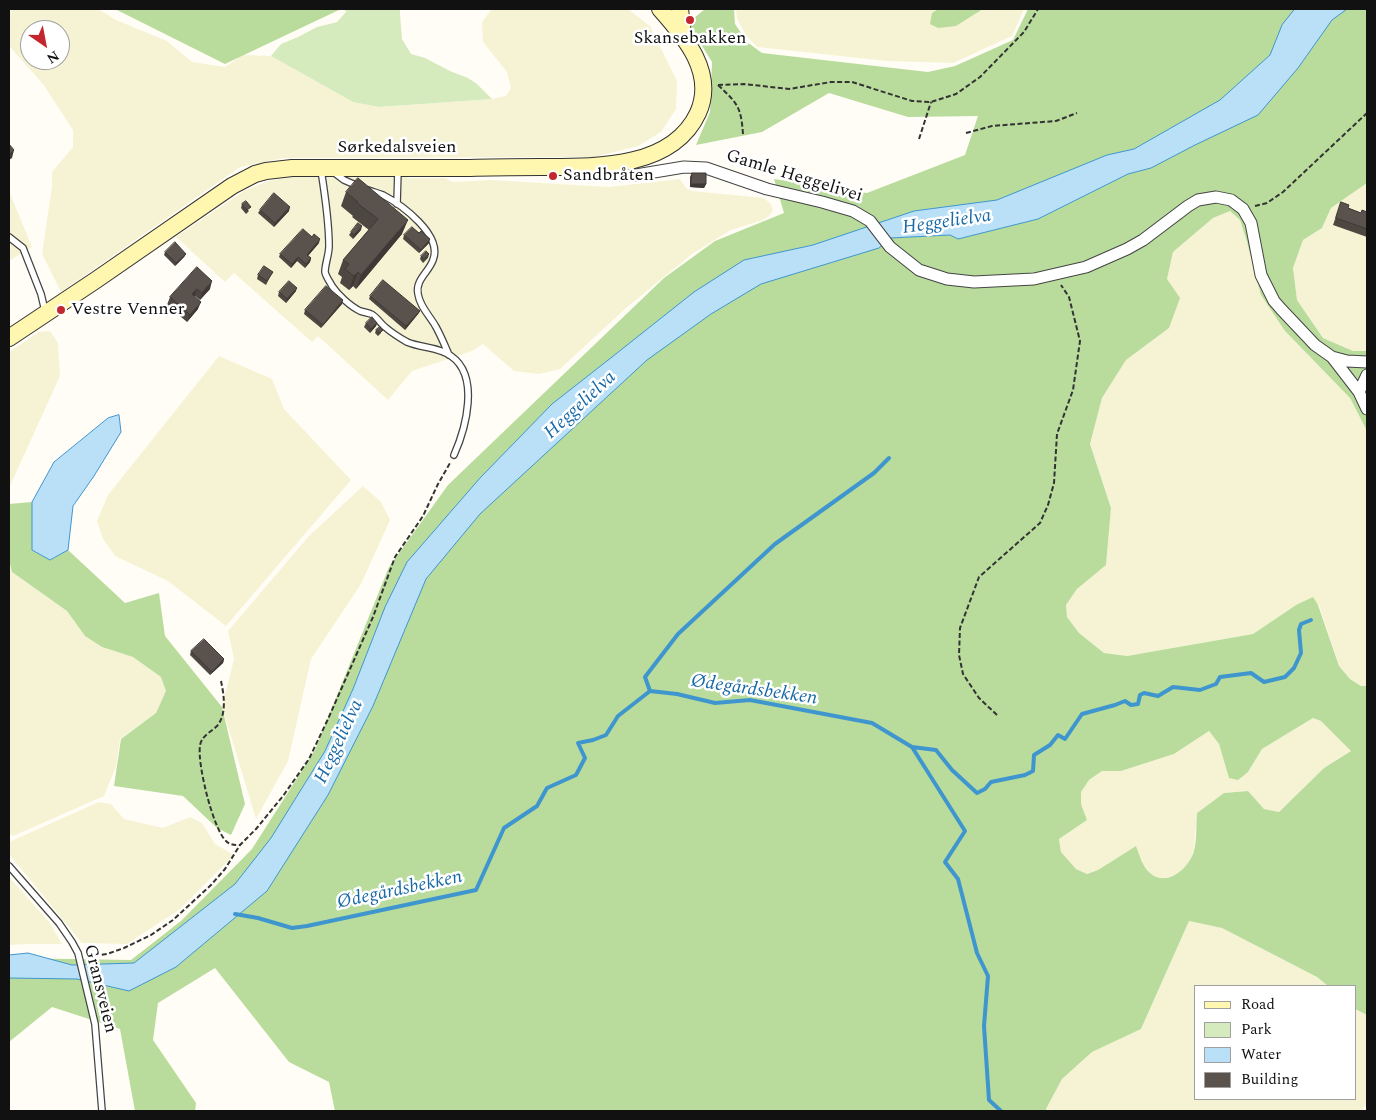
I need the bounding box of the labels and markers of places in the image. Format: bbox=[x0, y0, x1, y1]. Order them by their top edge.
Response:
marker: Skansebakken bbox=[684, 14, 696, 26]
place label: Skansebakken bbox=[634, 28, 746, 50]
place label: Sandbråten bbox=[563, 165, 654, 187]
marker: Sandbråten bbox=[547, 170, 559, 182]
place label: Vestre Venner bbox=[71, 299, 185, 321]
marker: Vestre Venner bbox=[55, 304, 67, 316]

